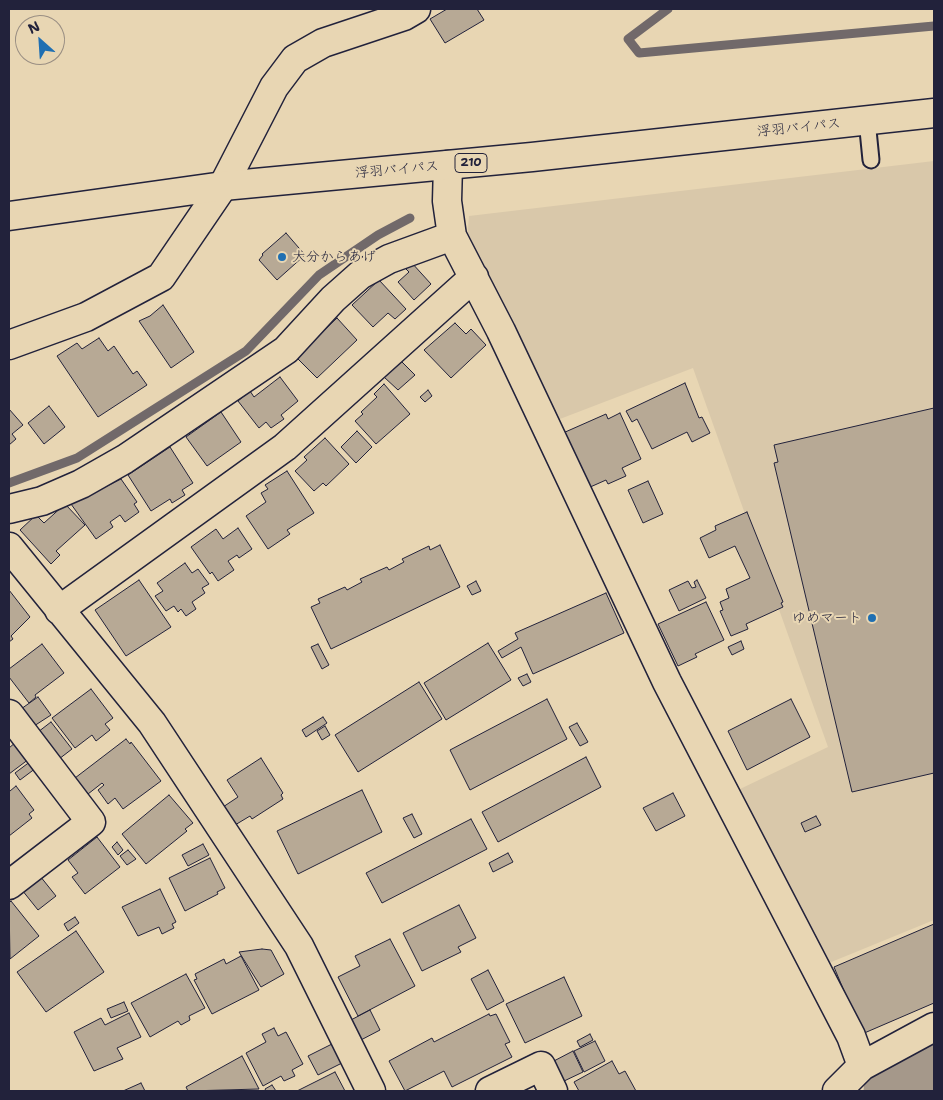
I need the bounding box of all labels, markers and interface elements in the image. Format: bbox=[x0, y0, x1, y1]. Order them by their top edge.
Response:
north arrow bbox=[15, 15, 65, 65]
text: N bbox=[25, 17, 43, 38]
street label: 浮羽バイパス bbox=[756, 115, 842, 141]
road number: 210 bbox=[455, 154, 487, 172]
street label: 浮羽バイパス bbox=[354, 158, 440, 182]
place label: 大分からあげ bbox=[292, 249, 376, 265]
marker: 大分からあげ bbox=[276, 251, 288, 263]
place label: ゆめマート bbox=[792, 610, 862, 626]
marker: ゆめマート bbox=[866, 612, 878, 624]

